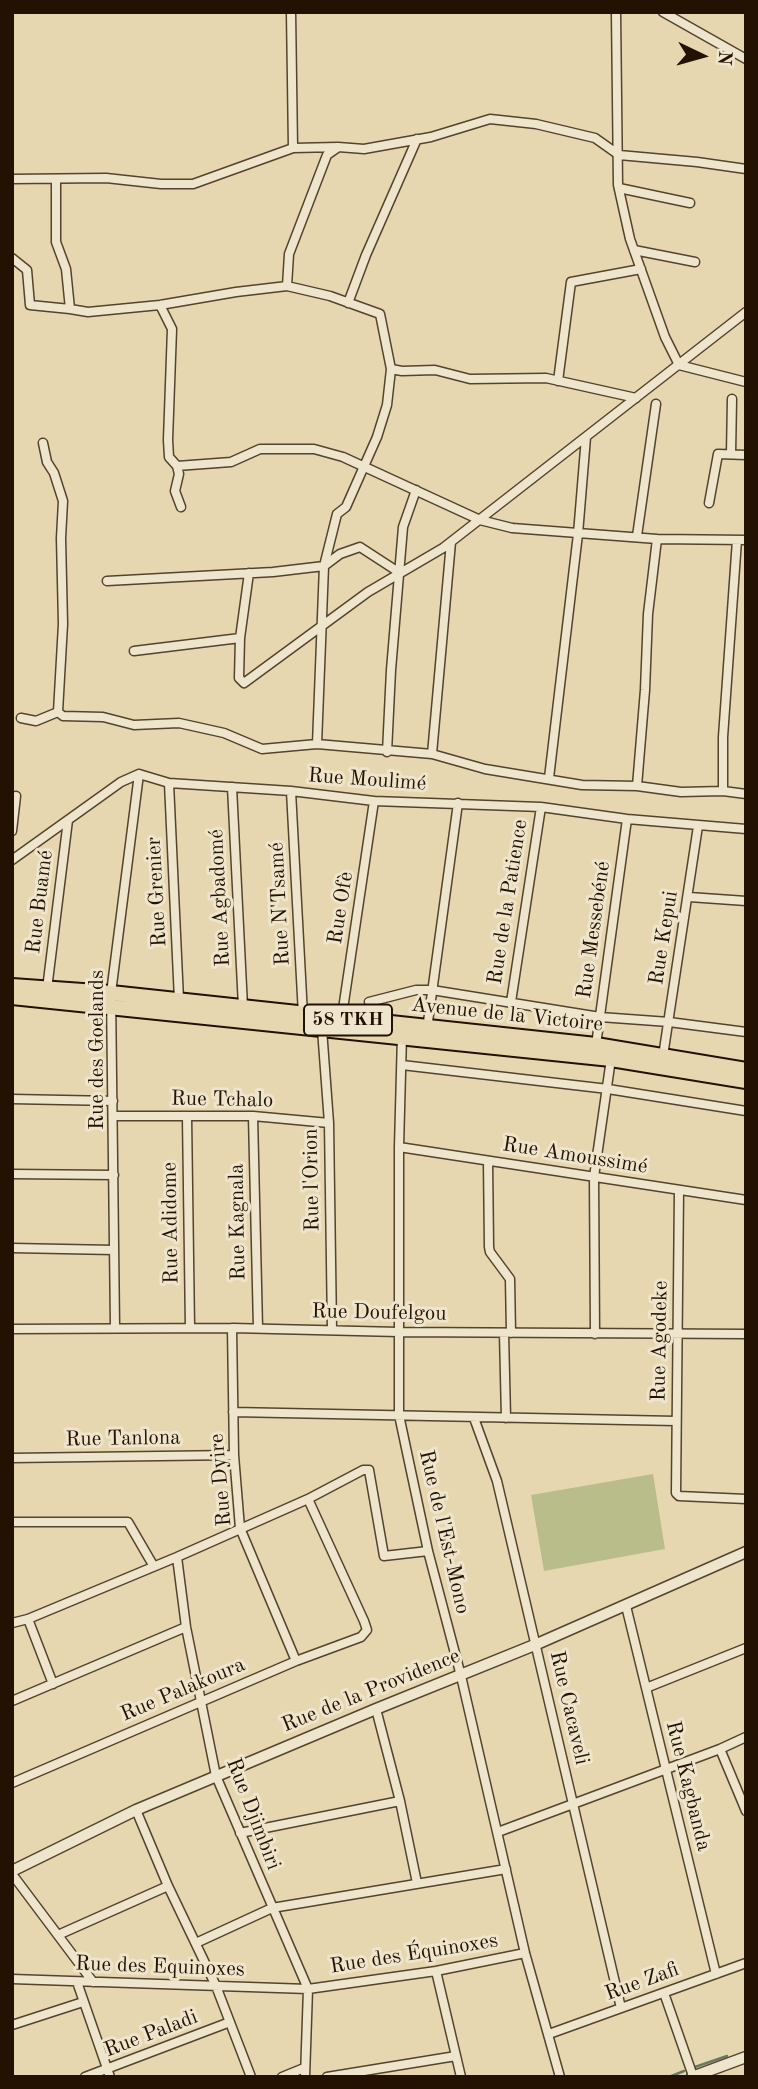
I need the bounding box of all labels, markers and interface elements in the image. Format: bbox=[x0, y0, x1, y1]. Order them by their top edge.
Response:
north arrow bbox=[667, 21, 737, 91]
text: N bbox=[713, 50, 734, 66]
street label: Rue Moulimé bbox=[307, 763, 427, 797]
street label: Rue de la Patience bbox=[483, 818, 533, 986]
street label: Rue Agbadomé bbox=[204, 828, 236, 968]
street label: Rue Grenier bbox=[142, 836, 172, 948]
street label: Rue N'Tsamé bbox=[264, 842, 296, 966]
street label: Rue Buamé bbox=[21, 849, 59, 955]
street label: Rue Messebéné bbox=[572, 860, 616, 1000]
street label: Rue Ofè bbox=[323, 870, 359, 946]
street label: Rue Kepui bbox=[644, 889, 684, 987]
street label: Rue des Goelands bbox=[84, 970, 110, 1130]
street label: Avenue de la Victoire bbox=[410, 992, 604, 1038]
road number: 58 TKH bbox=[304, 1004, 392, 1036]
street label: Rue Tchalo bbox=[171, 1087, 273, 1113]
street label: Rue l'Orion bbox=[299, 1128, 325, 1232]
street label: Rue Amoussimé bbox=[501, 1132, 649, 1180]
street label: Rue Adidome bbox=[157, 1162, 185, 1284]
street label: Rue Kagnala bbox=[224, 1163, 252, 1281]
street label: Rue Agodeke bbox=[646, 1280, 674, 1402]
street label: Rue Doufelgou bbox=[311, 1299, 447, 1327]
street label: Rue Tanlona bbox=[65, 1425, 181, 1453]
street label: Rue Dyire bbox=[204, 1432, 238, 1528]
street label: Rue de l'Est-Mono bbox=[413, 1448, 475, 1616]
street label: Rue de la Providence bbox=[278, 1644, 464, 1738]
street label: Rue Cacaveli bbox=[544, 1649, 594, 1767]
street label: Rue Palakoura bbox=[117, 1652, 249, 1728]
street label: Rue Kagbanda bbox=[660, 1718, 716, 1854]
street label: Rue Djimbiri bbox=[220, 1754, 286, 1874]
street label: Rue des Équinoxes bbox=[328, 1928, 500, 1980]
street label: Rue des Equinoxes bbox=[75, 1951, 245, 1983]
street label: Rue Zafi bbox=[602, 1957, 682, 2007]
street label: Rue Paladi bbox=[101, 2005, 201, 2063]

